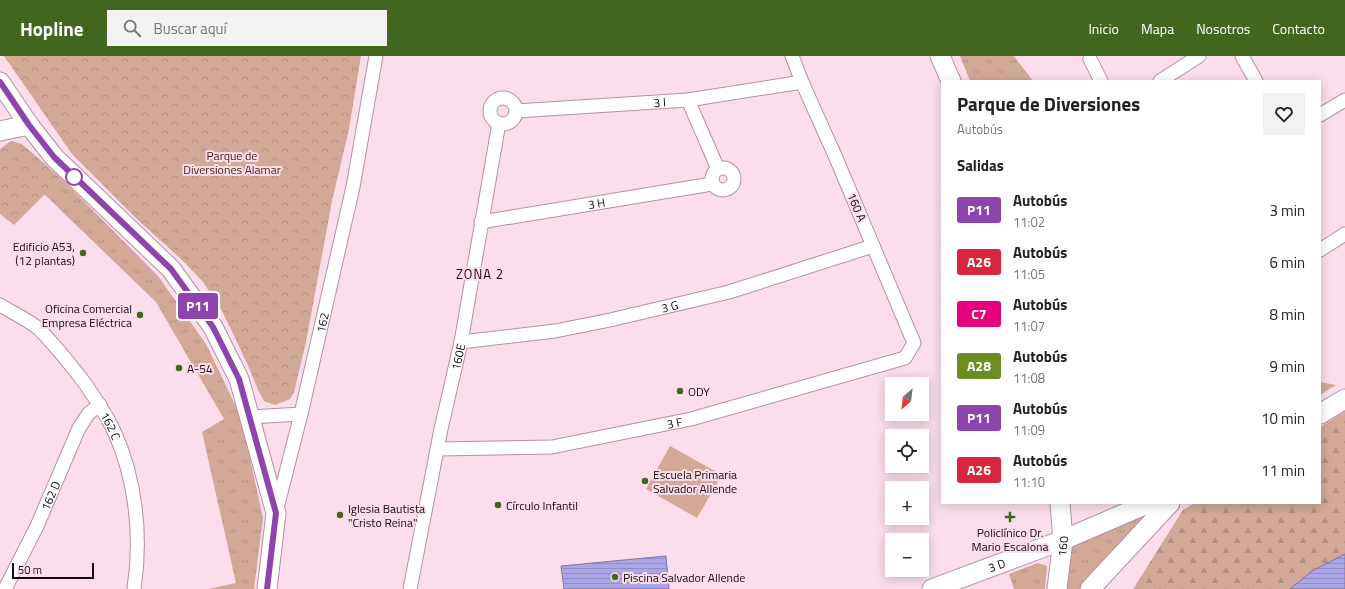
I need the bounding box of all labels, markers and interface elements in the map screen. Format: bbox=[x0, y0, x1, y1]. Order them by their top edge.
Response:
search box bbox=[107, 10, 387, 46]
text: Hopline bbox=[20, 14, 83, 43]
icon: search bbox=[121, 17, 143, 39]
text: Buscar aquí bbox=[153, 17, 227, 40]
text: Inicio bbox=[1088, 18, 1119, 39]
text: Mapa bbox=[1141, 18, 1174, 39]
text: Nosotros bbox=[1196, 18, 1250, 39]
text: Contacto bbox=[1272, 18, 1325, 39]
text: Parque de Diversiones bbox=[957, 89, 1140, 118]
street label: 3 I bbox=[653, 92, 666, 112]
button: heart bbox=[1263, 93, 1305, 135]
text: Autobús bbox=[957, 119, 1003, 139]
park label: Parque de Diversiones Alamar bbox=[183, 146, 281, 179]
text: Salidas bbox=[957, 154, 1004, 177]
unlabelled marker bbox=[65, 168, 83, 186]
text: Autobús bbox=[1013, 189, 1067, 212]
street label: 160 A bbox=[842, 190, 872, 224]
street label: 3 H bbox=[586, 192, 607, 214]
text: P11 bbox=[967, 199, 991, 220]
text: 3 min bbox=[1269, 199, 1305, 222]
text: 11:02 bbox=[1013, 212, 1045, 232]
place label: Edificio A53, (12 plantas) bbox=[13, 237, 75, 270]
text: Autobús bbox=[1013, 241, 1067, 264]
marker: Edificio A53, (12 plantas) bbox=[78, 248, 88, 258]
text: A26 bbox=[967, 251, 991, 272]
text: 6 min bbox=[1269, 251, 1305, 274]
district label: ZONA 2 bbox=[456, 264, 504, 284]
text: 11:05 bbox=[1013, 264, 1045, 284]
line badge: P11 bbox=[175, 293, 221, 319]
text: Autobús bbox=[1013, 293, 1067, 316]
text: P11 bbox=[186, 295, 210, 316]
street label: 3 G bbox=[659, 295, 680, 317]
place label: Oficina Comercial Empresa Eléctrica bbox=[42, 299, 132, 332]
text: C7 bbox=[971, 303, 987, 324]
text: 8 min bbox=[1269, 303, 1305, 326]
marker: Oficina Comercial Empresa Eléctrica bbox=[135, 310, 145, 320]
street label: 162 bbox=[310, 311, 333, 334]
text: 11:07 bbox=[1013, 316, 1045, 336]
street label: 160E bbox=[445, 341, 470, 372]
text: Autobús bbox=[1013, 345, 1067, 368]
text: A28 bbox=[967, 355, 991, 376]
text: 9 min bbox=[1269, 355, 1305, 378]
place label: A-54 bbox=[187, 359, 213, 378]
marker: A-54 bbox=[174, 363, 184, 373]
text: 11:08 bbox=[1013, 368, 1045, 388]
north arrow bbox=[885, 377, 929, 421]
map controls bbox=[885, 377, 929, 577]
place label: ODY bbox=[688, 382, 710, 401]
marker: ODY bbox=[675, 386, 685, 396]
text: Autobús bbox=[1013, 397, 1067, 420]
text: P11 bbox=[967, 407, 991, 428]
text: 10 min bbox=[1261, 407, 1305, 430]
street label: 162 C bbox=[96, 408, 126, 443]
street label: 3 F bbox=[665, 411, 684, 433]
text: 11:09 bbox=[1013, 420, 1045, 440]
button: locate bbox=[885, 429, 929, 473]
text: Autobús bbox=[1013, 449, 1067, 472]
text: A26 bbox=[967, 459, 991, 480]
text: 11 min bbox=[1261, 459, 1305, 482]
place label: Escuela Primaria Salvador Allende bbox=[653, 465, 737, 498]
text: 11:10 bbox=[1013, 472, 1045, 492]
marker: Escuela Primaria Salvador Allende bbox=[640, 476, 650, 486]
street label: 162 D bbox=[35, 477, 65, 513]
button: + bbox=[885, 481, 929, 525]
place label: Círculo Infantil bbox=[506, 496, 578, 515]
place label: Iglesia Bautista "Cristo Reina" bbox=[348, 499, 425, 532]
marker: Círculo Infantil bbox=[493, 500, 503, 510]
marker: Iglesia Bautista "Cristo Reina" bbox=[335, 510, 345, 520]
marker: Policlínico Dr. Mario Escalona bbox=[1004, 511, 1016, 523]
place label: Policlínico Dr. Mario Escalona bbox=[972, 523, 1048, 556]
button: − bbox=[885, 533, 929, 577]
street label: 160 bbox=[1052, 535, 1073, 558]
street label: 3 D bbox=[985, 553, 1008, 577]
scale bar bbox=[12, 561, 94, 580]
text: 50 m bbox=[18, 562, 42, 578]
place label: Piscina Salvador Allende bbox=[623, 568, 745, 587]
marker: Piscina Salvador Allende bbox=[610, 572, 620, 582]

